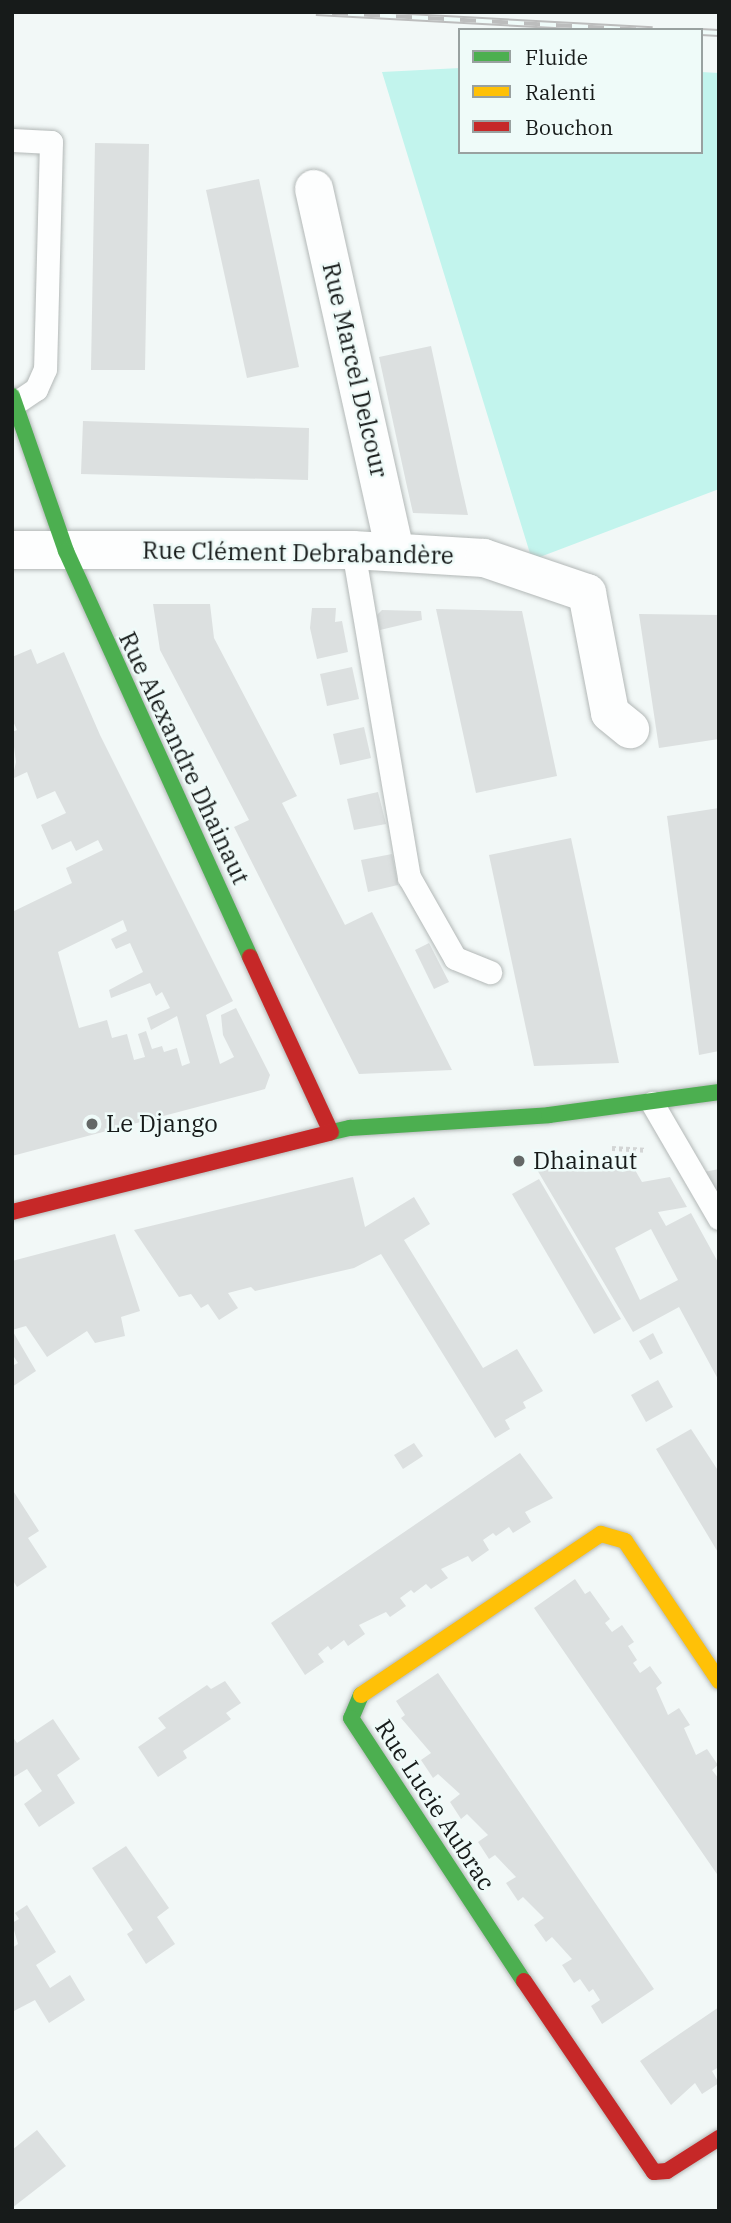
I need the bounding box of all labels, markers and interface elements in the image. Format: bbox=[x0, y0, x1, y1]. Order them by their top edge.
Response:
legend bbox=[458, 28, 703, 154]
text: Fluide bbox=[525, 43, 588, 71]
text: Ralenti bbox=[525, 78, 596, 106]
text: Bouchon bbox=[525, 113, 613, 141]
street label: Rue Marcel Delcour bbox=[316, 260, 394, 480]
street label: Rue Clément Debrabandère bbox=[142, 536, 454, 570]
street label: Rue Alexandre Dhainaut bbox=[113, 627, 255, 889]
place label: Le Django bbox=[106, 1110, 218, 1138]
marker: Le Django bbox=[84, 1116, 100, 1132]
place label: Dhainaut bbox=[533, 1147, 637, 1175]
marker: Dhainaut bbox=[511, 1153, 527, 1169]
street label: Rue Lucie Aubrac bbox=[369, 1714, 501, 1896]

